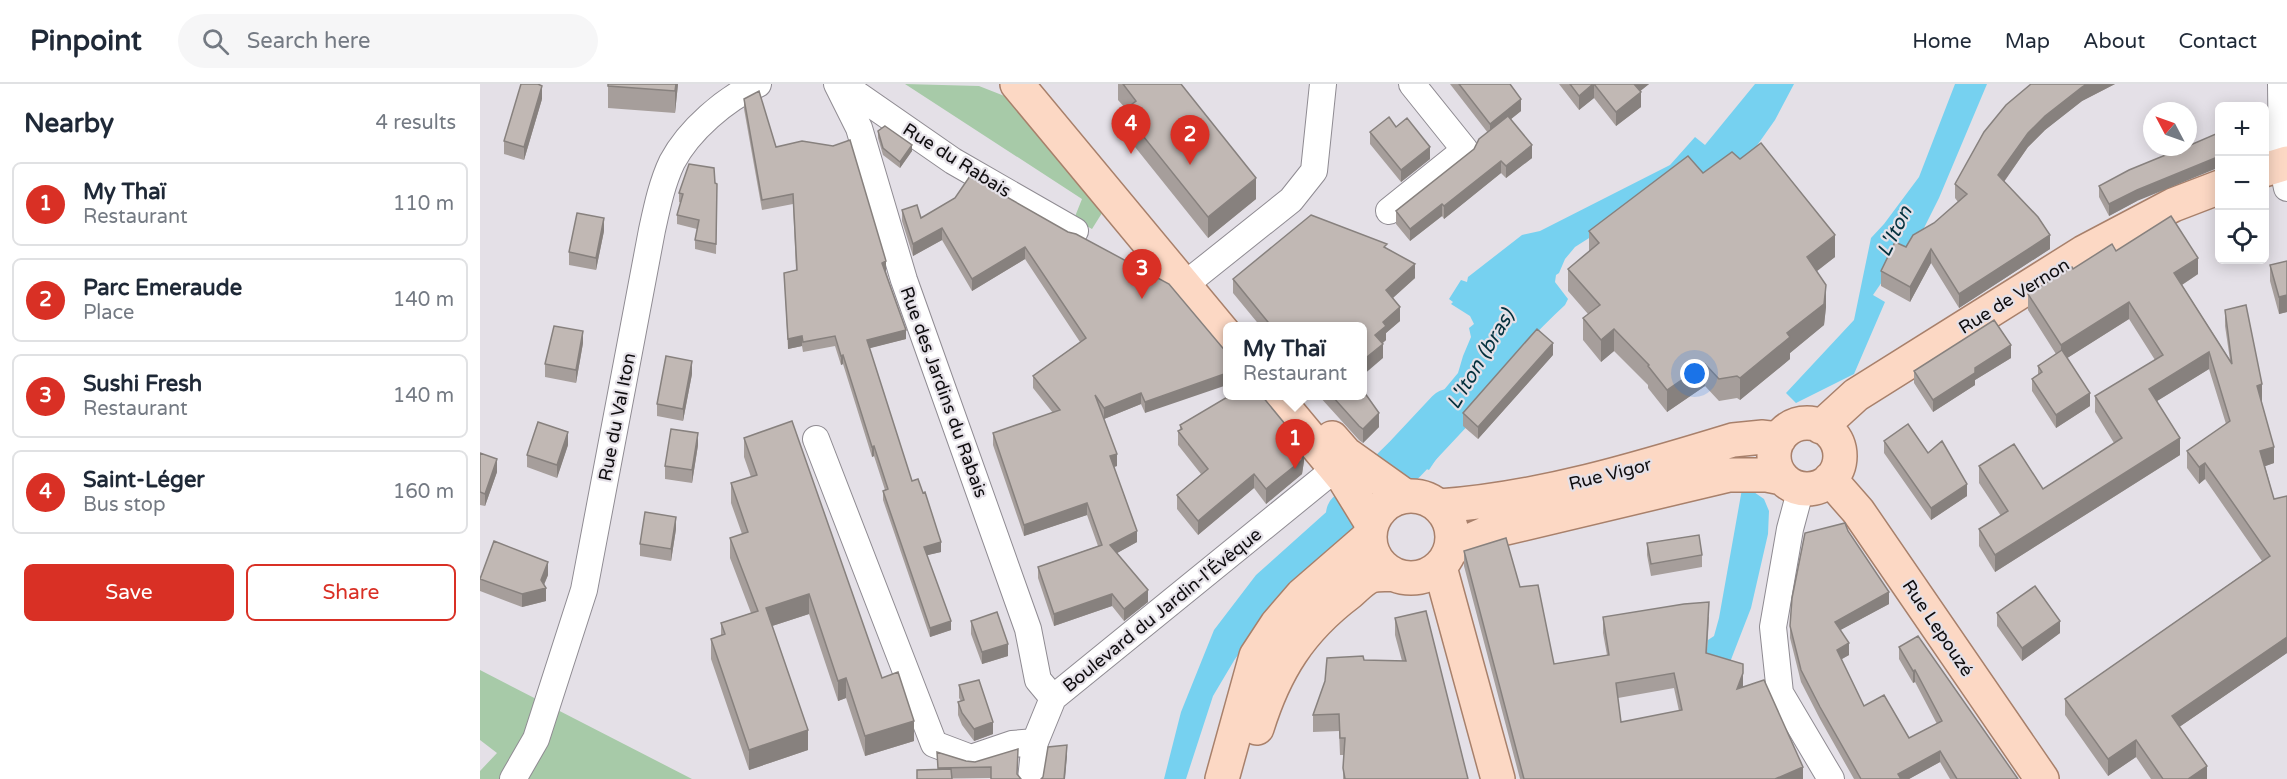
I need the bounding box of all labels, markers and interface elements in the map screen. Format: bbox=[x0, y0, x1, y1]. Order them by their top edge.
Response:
search box bbox=[178, 14, 598, 68]
text: Pinpoint bbox=[30, 24, 142, 58]
icon: search bbox=[199, 25, 232, 58]
text: Search here bbox=[247, 28, 370, 54]
text: Home bbox=[1912, 29, 1972, 54]
text: Map bbox=[2005, 29, 2050, 54]
text: About bbox=[2083, 29, 2145, 54]
text: Contact bbox=[2178, 29, 2257, 54]
north arrow bbox=[2143, 102, 2197, 156]
map controls bbox=[2215, 102, 2269, 264]
button: + bbox=[2215, 102, 2269, 156]
pin: 4 bbox=[1112, 104, 1150, 154]
text: Nearby bbox=[24, 108, 114, 139]
text: 4 results bbox=[376, 111, 456, 135]
pin: 2 bbox=[1170, 116, 1210, 165]
street label: Rue du Rabais bbox=[899, 118, 1015, 202]
button: − bbox=[2215, 156, 2269, 210]
text: My Thaï bbox=[83, 179, 166, 205]
text: 1 bbox=[39, 192, 52, 216]
text: 110 m bbox=[393, 192, 454, 216]
water label: L'Iton bbox=[1872, 202, 1918, 261]
text: Restaurant bbox=[83, 205, 188, 229]
button: locate bbox=[2215, 210, 2269, 264]
pin: 3 bbox=[1122, 250, 1162, 299]
street label: Rue de Vernon bbox=[1955, 253, 2073, 339]
text: Parc Emeraude bbox=[83, 275, 242, 301]
street label: Rue des Jardins du Rabais bbox=[895, 283, 993, 501]
text: 2 bbox=[39, 288, 52, 312]
text: 140 m bbox=[393, 288, 454, 312]
text: Place bbox=[83, 301, 134, 325]
water label: L'Iton (bras) bbox=[1442, 304, 1521, 414]
popup bbox=[1223, 322, 1367, 400]
text: My Thaï bbox=[1243, 336, 1326, 362]
street label: Rue du Val Iton bbox=[594, 351, 640, 483]
your location bbox=[1680, 359, 1709, 388]
text: Restaurant bbox=[1243, 362, 1347, 386]
text: Sushi Fresh bbox=[83, 371, 202, 397]
text: 3 bbox=[39, 384, 52, 408]
text: 140 m bbox=[393, 384, 454, 408]
text: Restaurant bbox=[83, 397, 188, 421]
pin: 1 bbox=[1276, 420, 1314, 469]
street label: Rue Vigor bbox=[1566, 453, 1654, 495]
text: Saint-Léger bbox=[83, 467, 205, 493]
text: 4 bbox=[39, 480, 52, 504]
text: 160 m bbox=[393, 480, 454, 504]
text: Bus stop bbox=[83, 493, 166, 517]
street label: Boulevard du Jardin-l'Évêque bbox=[1058, 523, 1266, 697]
button: Save bbox=[24, 564, 234, 621]
button: Share bbox=[246, 564, 456, 621]
street label: Rue Lepouzé bbox=[1898, 576, 1978, 680]

